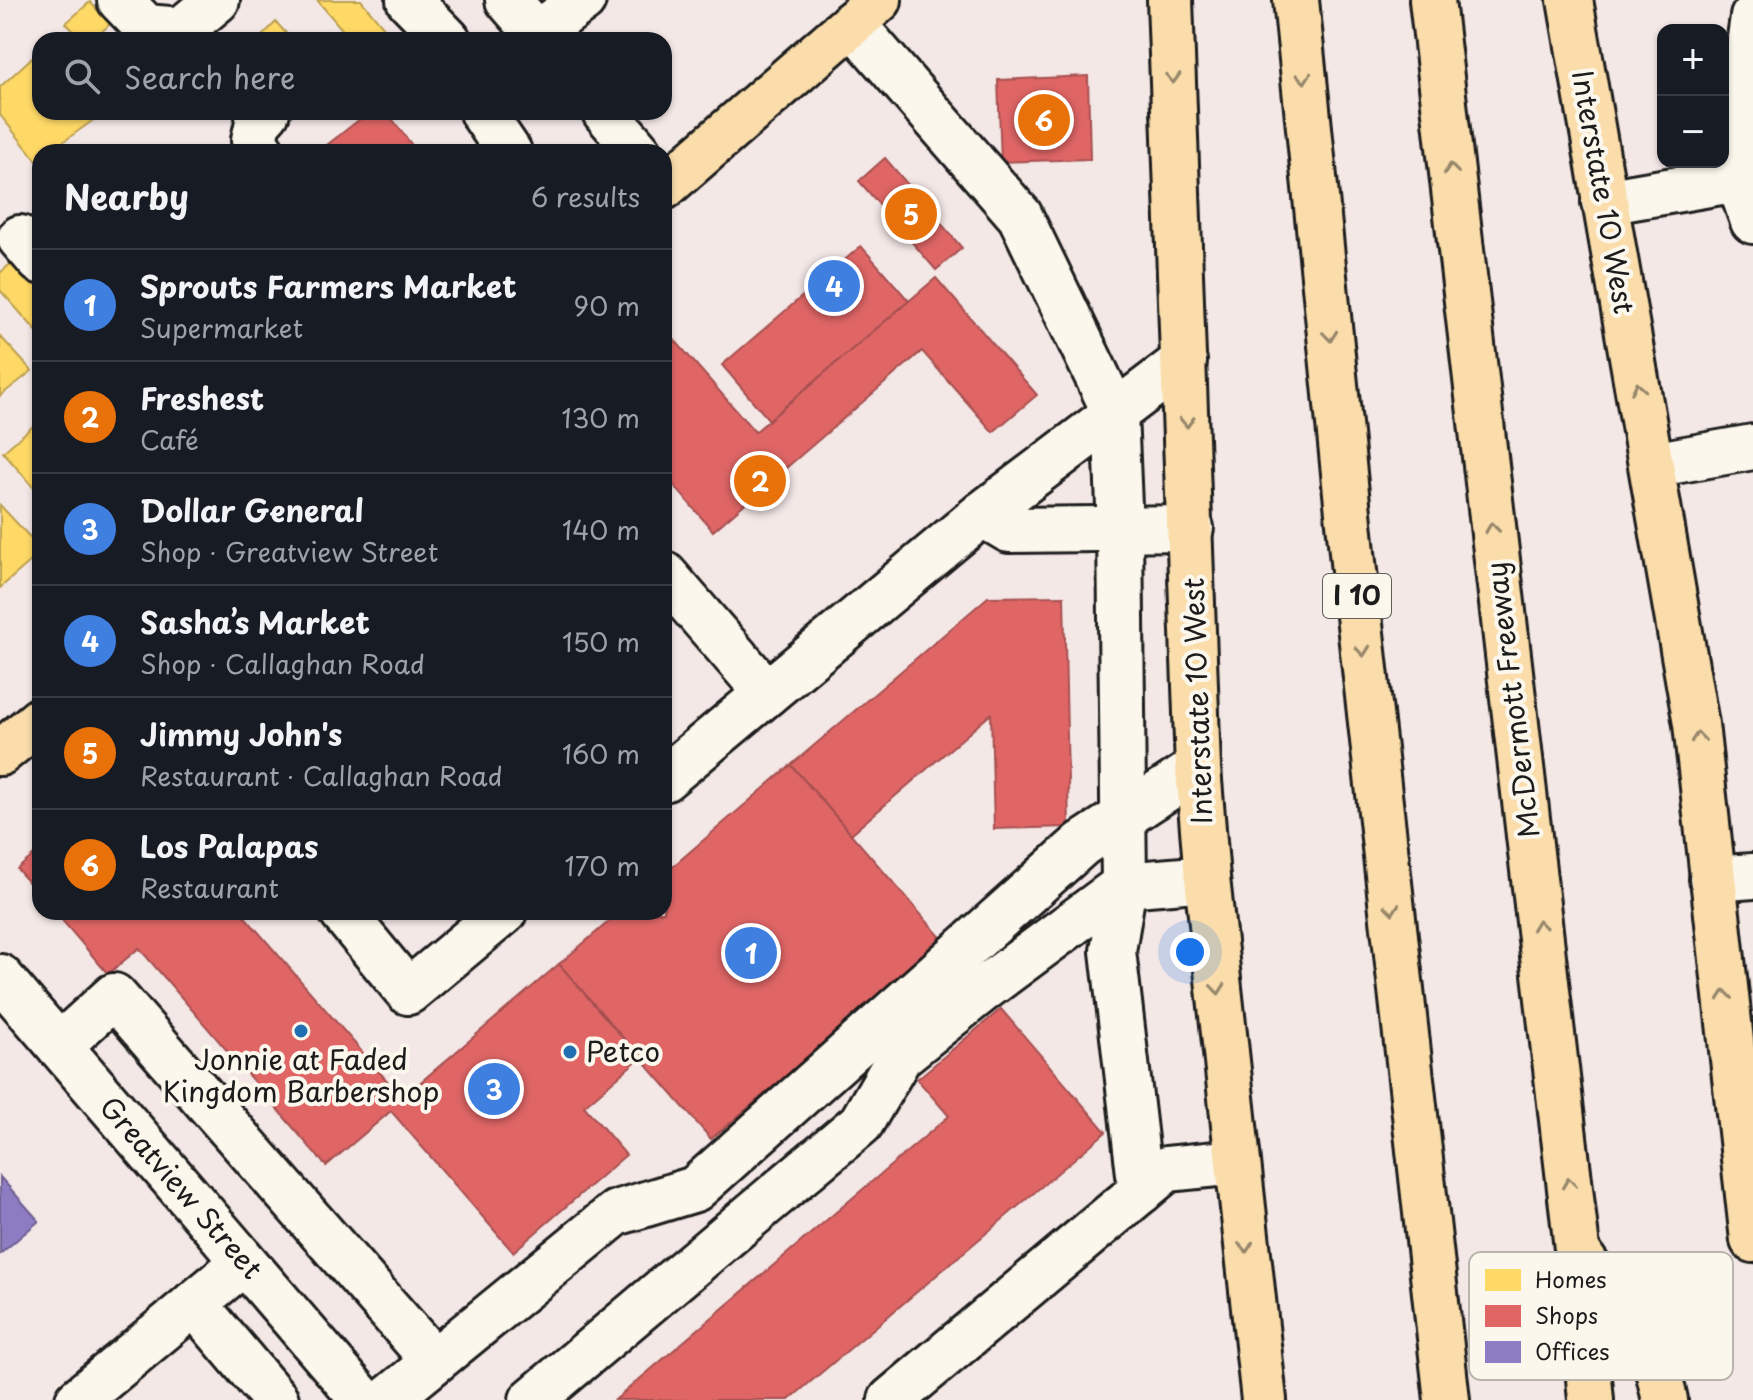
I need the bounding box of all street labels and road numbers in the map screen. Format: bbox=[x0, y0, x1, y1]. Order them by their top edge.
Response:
street label: Interstate 10 West bbox=[1562, 66, 1647, 317]
street label: McDermott Freeway bbox=[1473, 560, 1550, 841]
road number: I 10 bbox=[1323, 574, 1391, 618]
street label: Interstate 10 West bbox=[1171, 577, 1222, 825]
street label: Greatview Street bbox=[90, 1086, 274, 1288]

